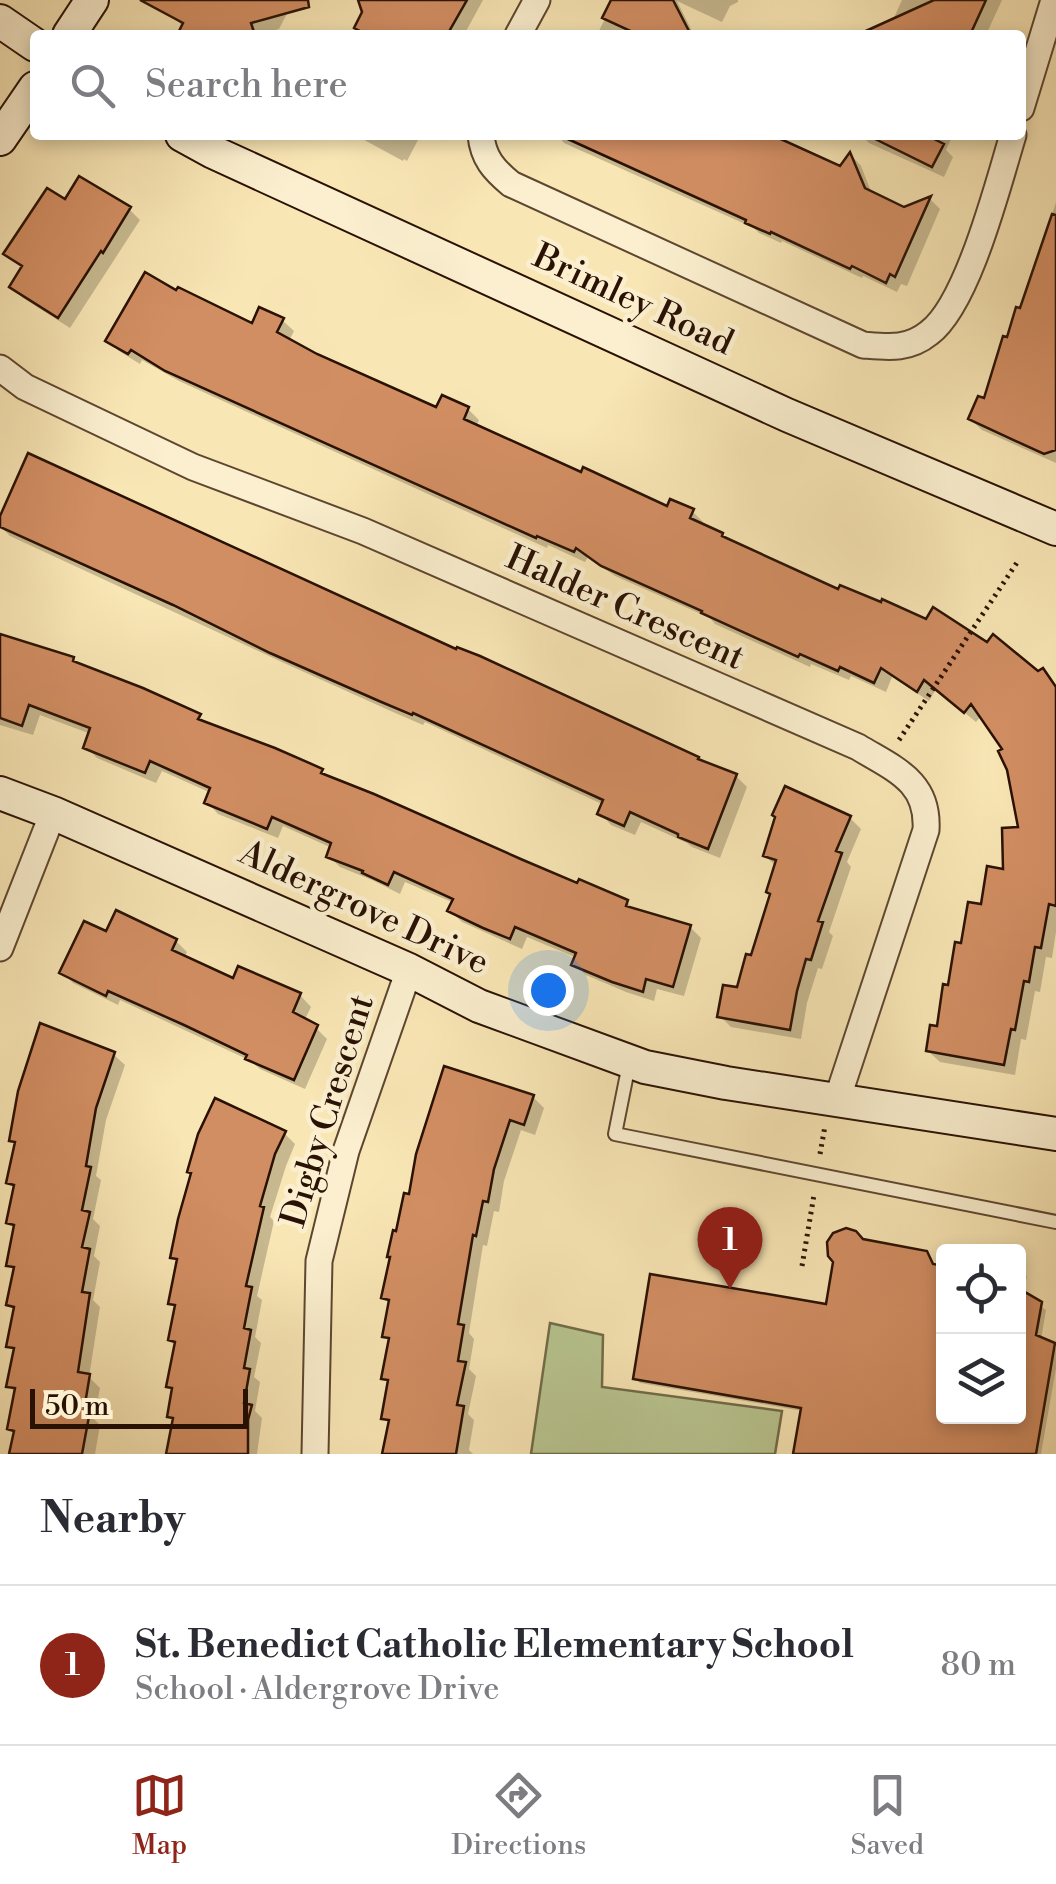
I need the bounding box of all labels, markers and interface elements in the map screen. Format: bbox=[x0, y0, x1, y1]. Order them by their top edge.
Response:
search box bbox=[30, 30, 1026, 140]
icon: search bbox=[65, 58, 120, 113]
text: Search here bbox=[145, 62, 348, 109]
street label: Brimley Road bbox=[525, 234, 740, 365]
street label: Halder Crescent bbox=[499, 536, 751, 680]
street label: Aldergrove Drive bbox=[232, 831, 496, 985]
your location bbox=[523, 965, 574, 1016]
street label: Digby Crescent bbox=[272, 989, 384, 1233]
pin: 1 bbox=[698, 1206, 762, 1289]
map controls bbox=[936, 1244, 1026, 1424]
button: locate bbox=[936, 1244, 1026, 1334]
button: layers bbox=[936, 1334, 1026, 1424]
scale bar bbox=[30, 1384, 248, 1428]
text: 50 m bbox=[45, 1389, 109, 1424]
text: Nearby bbox=[40, 1493, 185, 1546]
text: St. Benedict Catholic Elementary School bbox=[135, 1622, 854, 1669]
text: 1 bbox=[65, 1645, 80, 1685]
text: 80 m bbox=[941, 1645, 1016, 1685]
text: School · Aldergrove Drive bbox=[135, 1669, 499, 1709]
tab: Map bbox=[132, 1768, 187, 1863]
tab: Directions bbox=[451, 1768, 586, 1863]
tab: Saved bbox=[850, 1768, 924, 1863]

